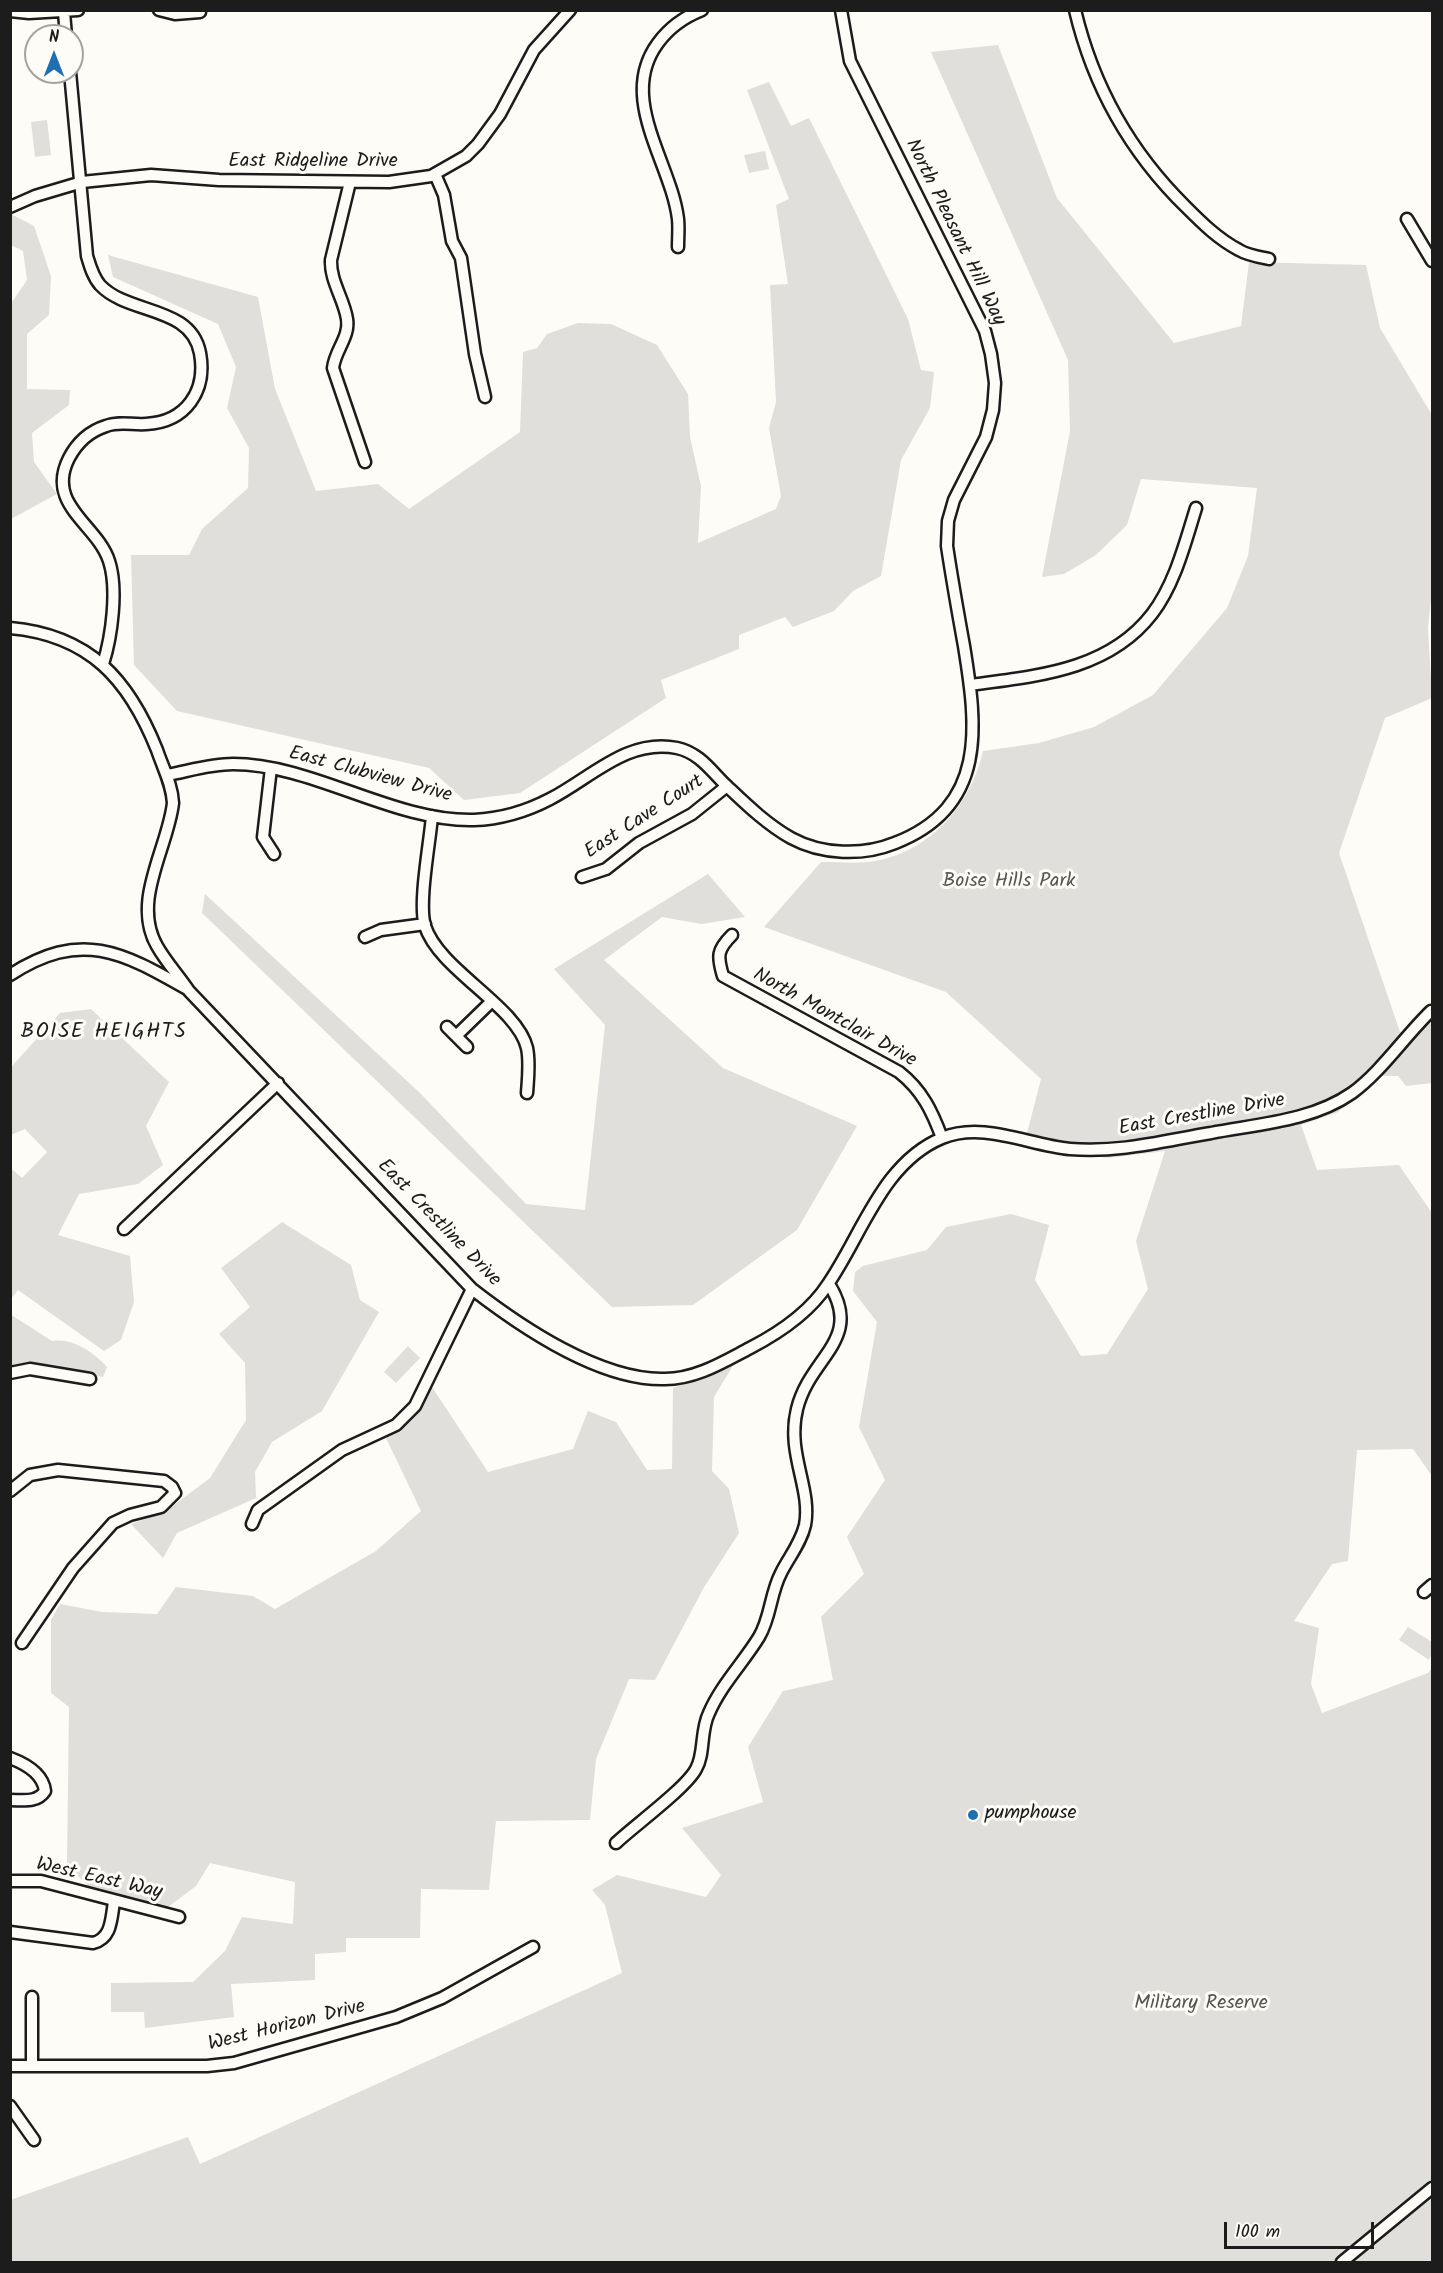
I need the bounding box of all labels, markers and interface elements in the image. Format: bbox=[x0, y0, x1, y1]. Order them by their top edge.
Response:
north arrow bbox=[24, 24, 84, 84]
text: N bbox=[49, 25, 59, 50]
street label: North Pleasant Hill Way bbox=[898, 136, 1010, 330]
street label: East Ridgeline Drive bbox=[228, 151, 398, 175]
street label: East Clubview Drive bbox=[286, 743, 454, 809]
street label: East Cave Court bbox=[581, 771, 709, 865]
park label: Boise Hills Park bbox=[943, 871, 1075, 895]
street label: North Montclair Drive bbox=[748, 964, 920, 1074]
district label: BOISE HEIGHTS bbox=[21, 1020, 187, 1046]
street label: East Crestline Drive bbox=[1117, 1090, 1287, 1142]
street label: East Crestline Drive bbox=[371, 1155, 505, 1293]
place label: pumphouse bbox=[985, 1803, 1077, 1827]
marker: pumphouse bbox=[966, 1808, 980, 1822]
street label: West East Way bbox=[34, 1854, 164, 1906]
park label: Military Reserve bbox=[1134, 1993, 1268, 2017]
street label: West Horizon Drive bbox=[206, 1996, 368, 2058]
scale bar bbox=[1227, 2210, 1377, 2248]
text: 100 m bbox=[1235, 2218, 1280, 2247]

